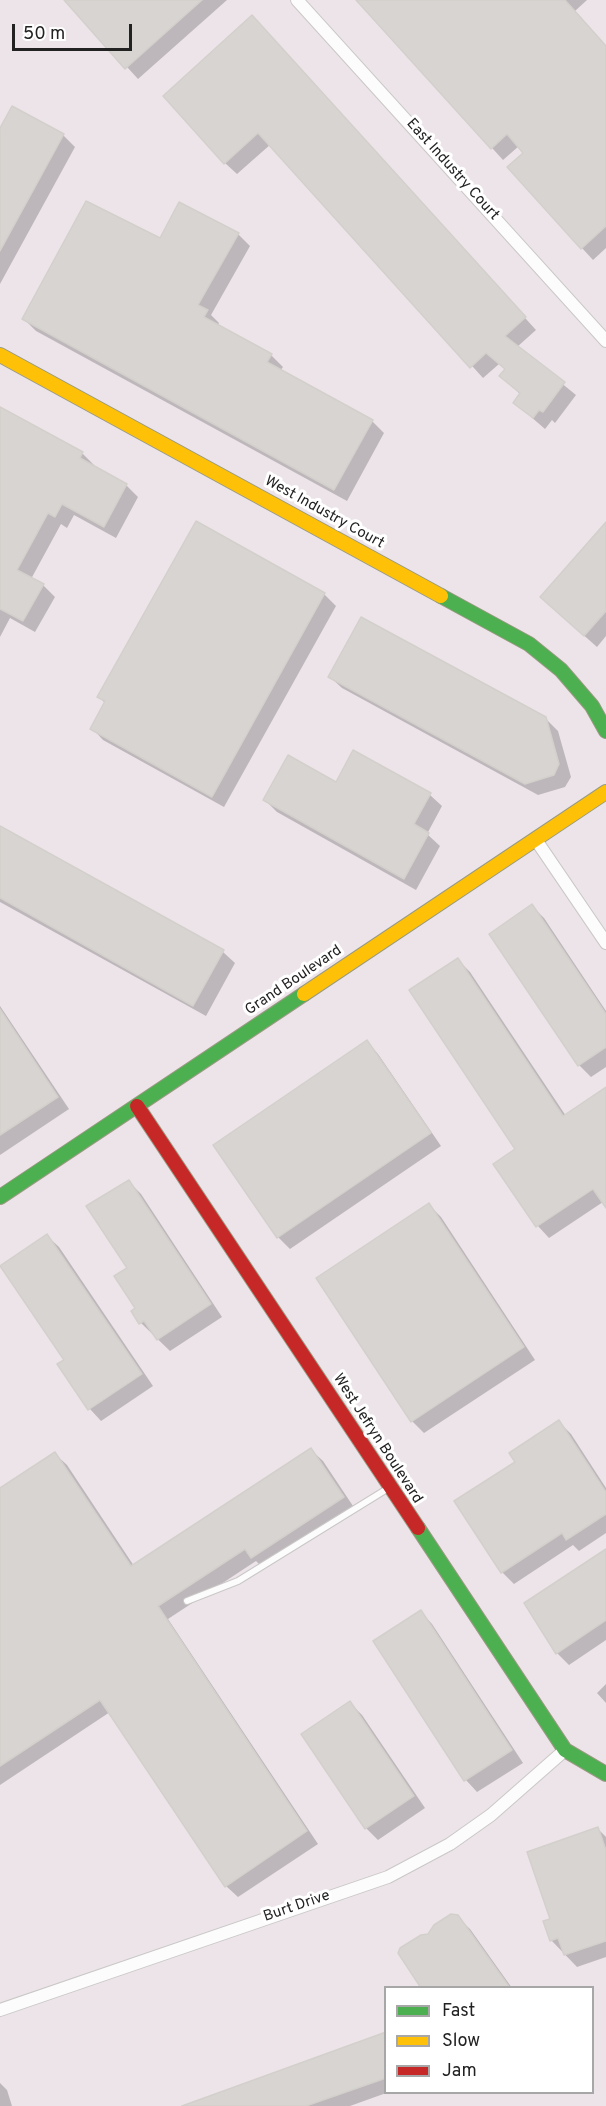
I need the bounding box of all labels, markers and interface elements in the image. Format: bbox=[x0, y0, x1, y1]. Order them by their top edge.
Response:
scale bar bbox=[15, 12, 135, 50]
text: 50 m bbox=[23, 23, 65, 46]
street label: East Industry Court bbox=[402, 115, 502, 225]
street label: West Industry Court bbox=[261, 473, 387, 553]
street label: Grand Boulevard bbox=[242, 942, 346, 1020]
street label: West Jefryn Boulevard bbox=[328, 1371, 426, 1507]
street label: Burt Drive bbox=[261, 1887, 333, 1927]
legend bbox=[384, 1986, 594, 2094]
text: Fast bbox=[442, 2000, 475, 2023]
text: Slow bbox=[442, 2030, 480, 2053]
text: Jam bbox=[442, 2060, 477, 2083]

